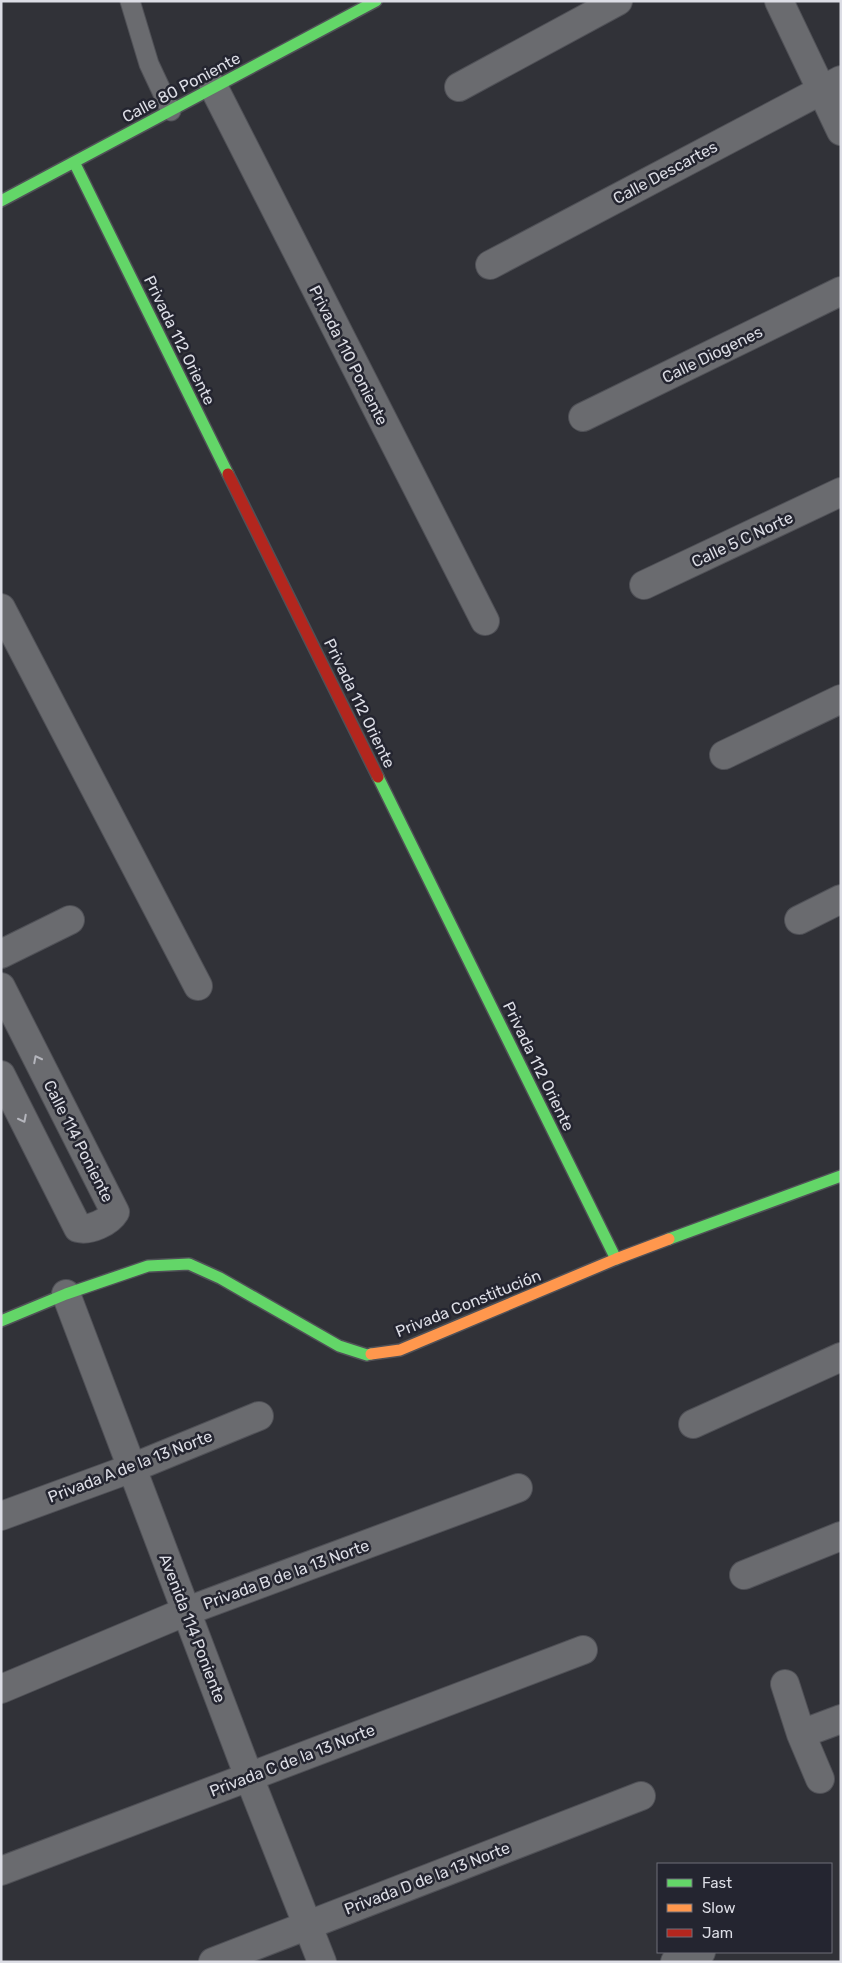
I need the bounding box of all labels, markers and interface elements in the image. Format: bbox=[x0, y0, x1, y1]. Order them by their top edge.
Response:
street label: Calle 80 Poniente bbox=[119, 48, 244, 127]
street label: Calle Descartes bbox=[610, 137, 721, 208]
street label: Privada 112 Oriente bbox=[140, 273, 219, 408]
street label: Privada 110 Poniente bbox=[305, 282, 392, 428]
street label: Calle Diogenes bbox=[659, 322, 766, 387]
street label: Calle 5 C Norte bbox=[688, 508, 796, 571]
street label: Privada 112 Oriente bbox=[320, 636, 399, 771]
street label: Privada 112 Oriente bbox=[499, 999, 578, 1134]
one-way arrow bbox=[33, 1055, 43, 1064]
street label: Calle 114 Poniente bbox=[40, 1077, 118, 1205]
one-way arrow bbox=[17, 1114, 27, 1123]
street label: Privada Constitución bbox=[393, 1266, 544, 1341]
street label: Privada A de la 13 Norte bbox=[45, 1426, 215, 1507]
street label: Privada B de la 13 Norte bbox=[200, 1536, 372, 1613]
street label: Avenida 114 Poniente bbox=[155, 1551, 230, 1705]
street label: Privada C de la 13 Norte bbox=[207, 1720, 378, 1801]
street label: Privada D de la 13 Norte bbox=[342, 1838, 513, 1919]
legend bbox=[657, 1863, 832, 1953]
text: Fast bbox=[702, 1874, 732, 1892]
text: Slow bbox=[702, 1899, 735, 1917]
text: Jam bbox=[702, 1924, 733, 1942]

